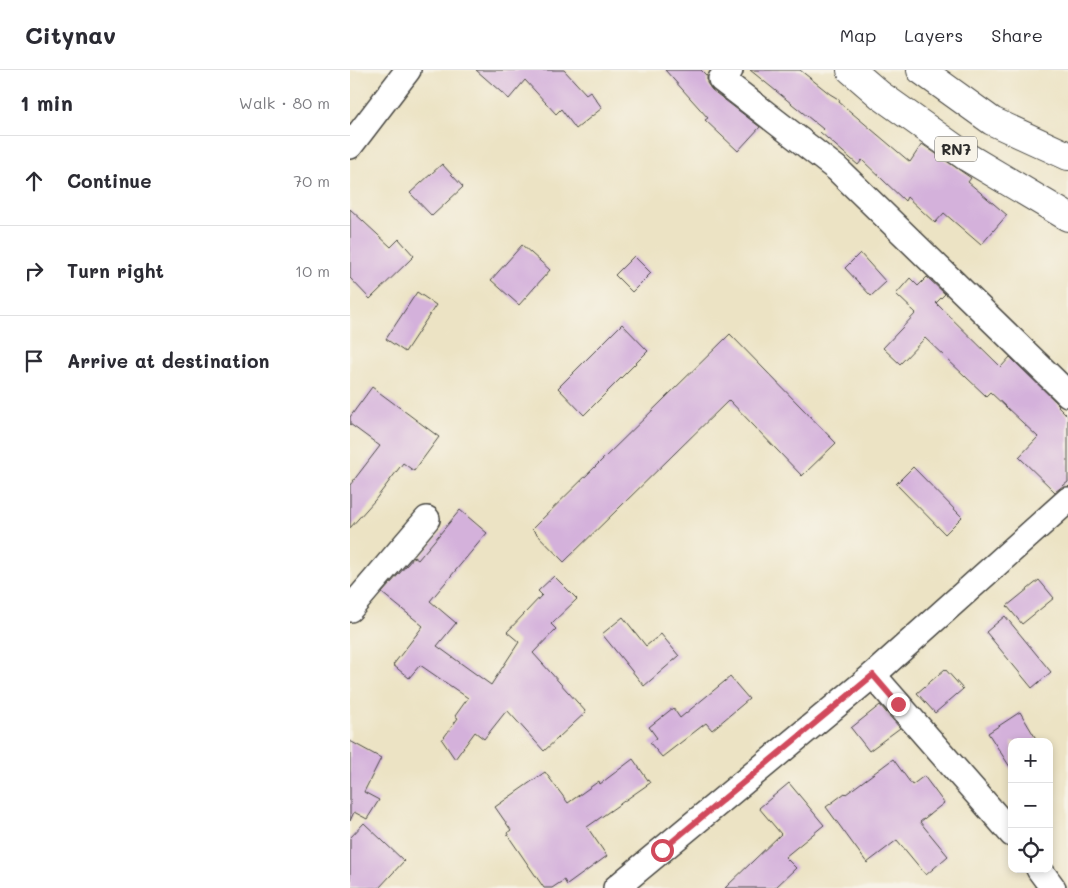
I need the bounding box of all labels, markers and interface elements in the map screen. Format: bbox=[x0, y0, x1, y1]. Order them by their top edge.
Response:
text: Citynav bbox=[25, 19, 116, 50]
text: Map bbox=[840, 23, 876, 47]
text: Layers bbox=[904, 23, 963, 47]
text: Share bbox=[991, 23, 1043, 47]
text: 1 min bbox=[20, 89, 73, 116]
text: Walk · 80 m bbox=[239, 92, 330, 113]
road number: RN7 bbox=[935, 136, 977, 162]
icon: ahead bbox=[20, 167, 48, 195]
text: Continue bbox=[67, 168, 152, 193]
text: 70 m bbox=[293, 170, 330, 191]
icon: right bbox=[20, 257, 48, 285]
text: Turn right bbox=[67, 258, 164, 283]
text: 10 m bbox=[295, 260, 330, 281]
icon: arrive bbox=[20, 347, 48, 375]
text: Arrive at destination bbox=[67, 348, 270, 373]
route end bbox=[887, 693, 910, 716]
map controls bbox=[1008, 738, 1053, 873]
button: + bbox=[1008, 738, 1053, 783]
button: − bbox=[1008, 783, 1053, 828]
button: locate bbox=[1008, 828, 1053, 873]
route start bbox=[651, 839, 674, 862]

